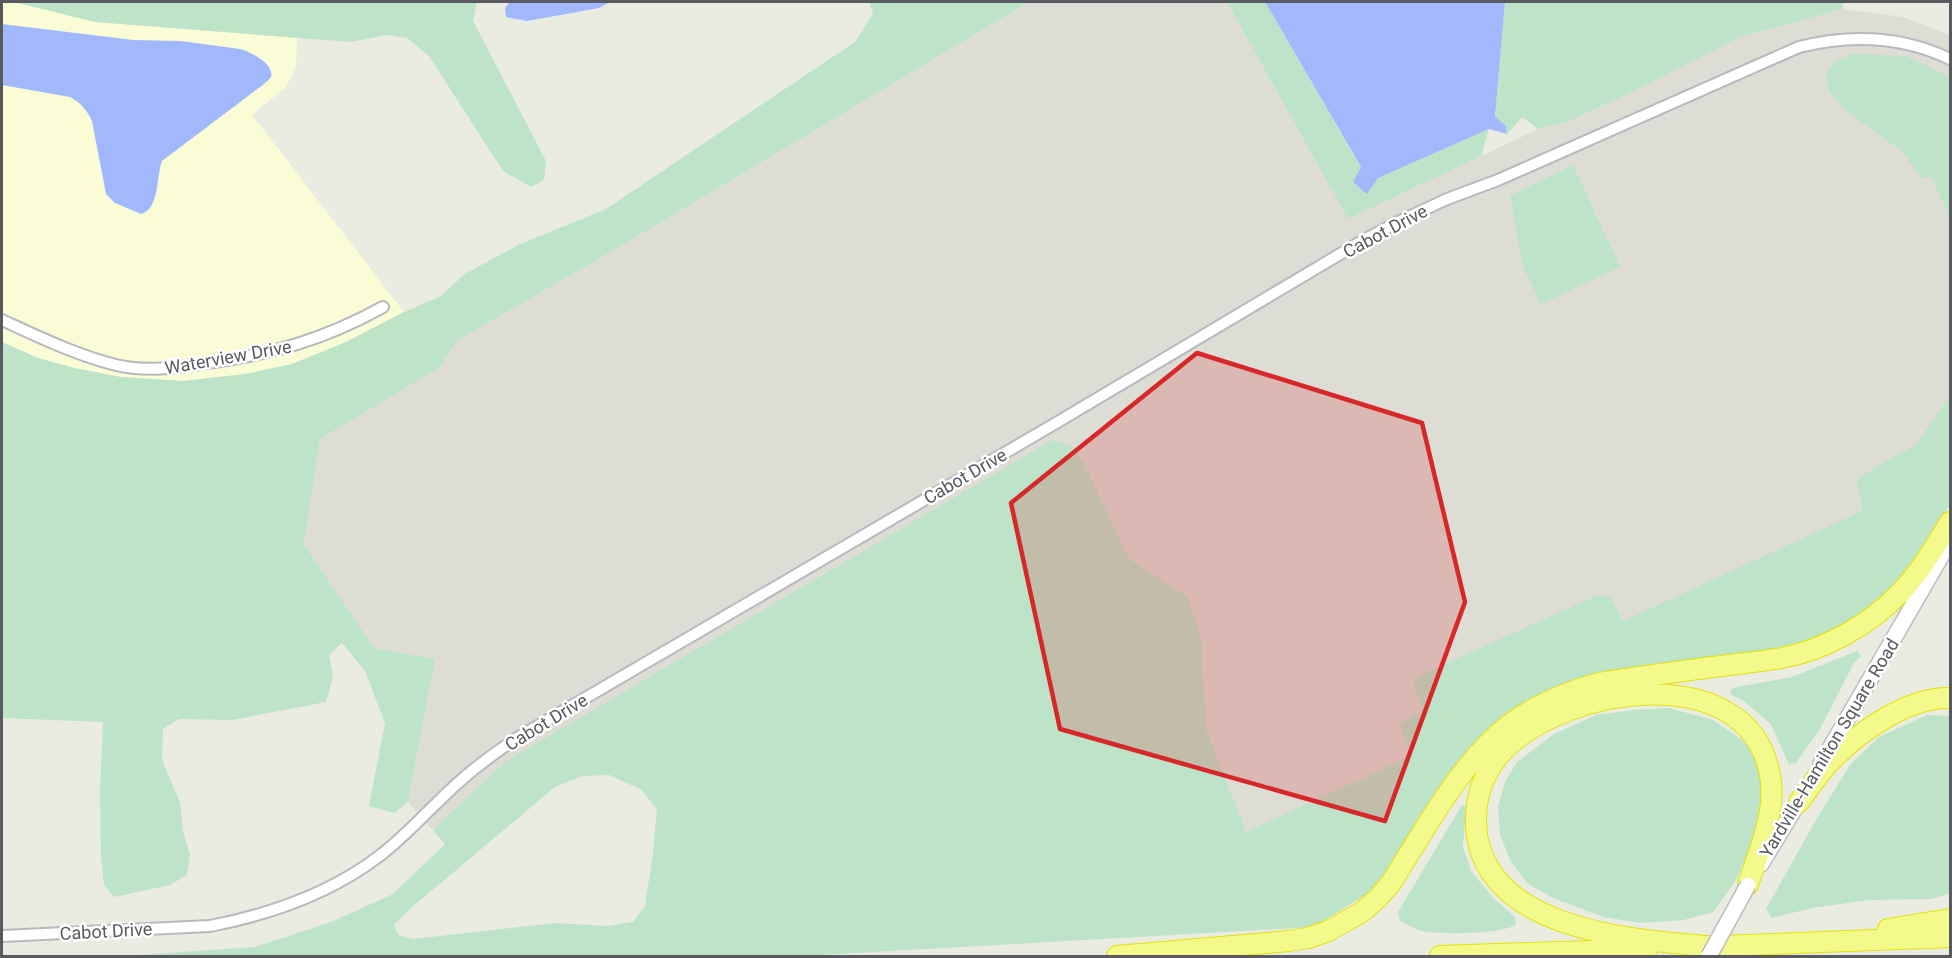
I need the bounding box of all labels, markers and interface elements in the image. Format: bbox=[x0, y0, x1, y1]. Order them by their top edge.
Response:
street label: Cabot Drive bbox=[1339, 200, 1431, 262]
street label: Waterview Drive bbox=[163, 336, 293, 378]
street label: Cabot Drive bbox=[920, 444, 1010, 508]
street label: Yardville-Hamilton Square Road bbox=[1755, 635, 1903, 861]
street label: Cabot Drive bbox=[501, 689, 591, 755]
street label: Cabot Drive bbox=[59, 918, 153, 944]

